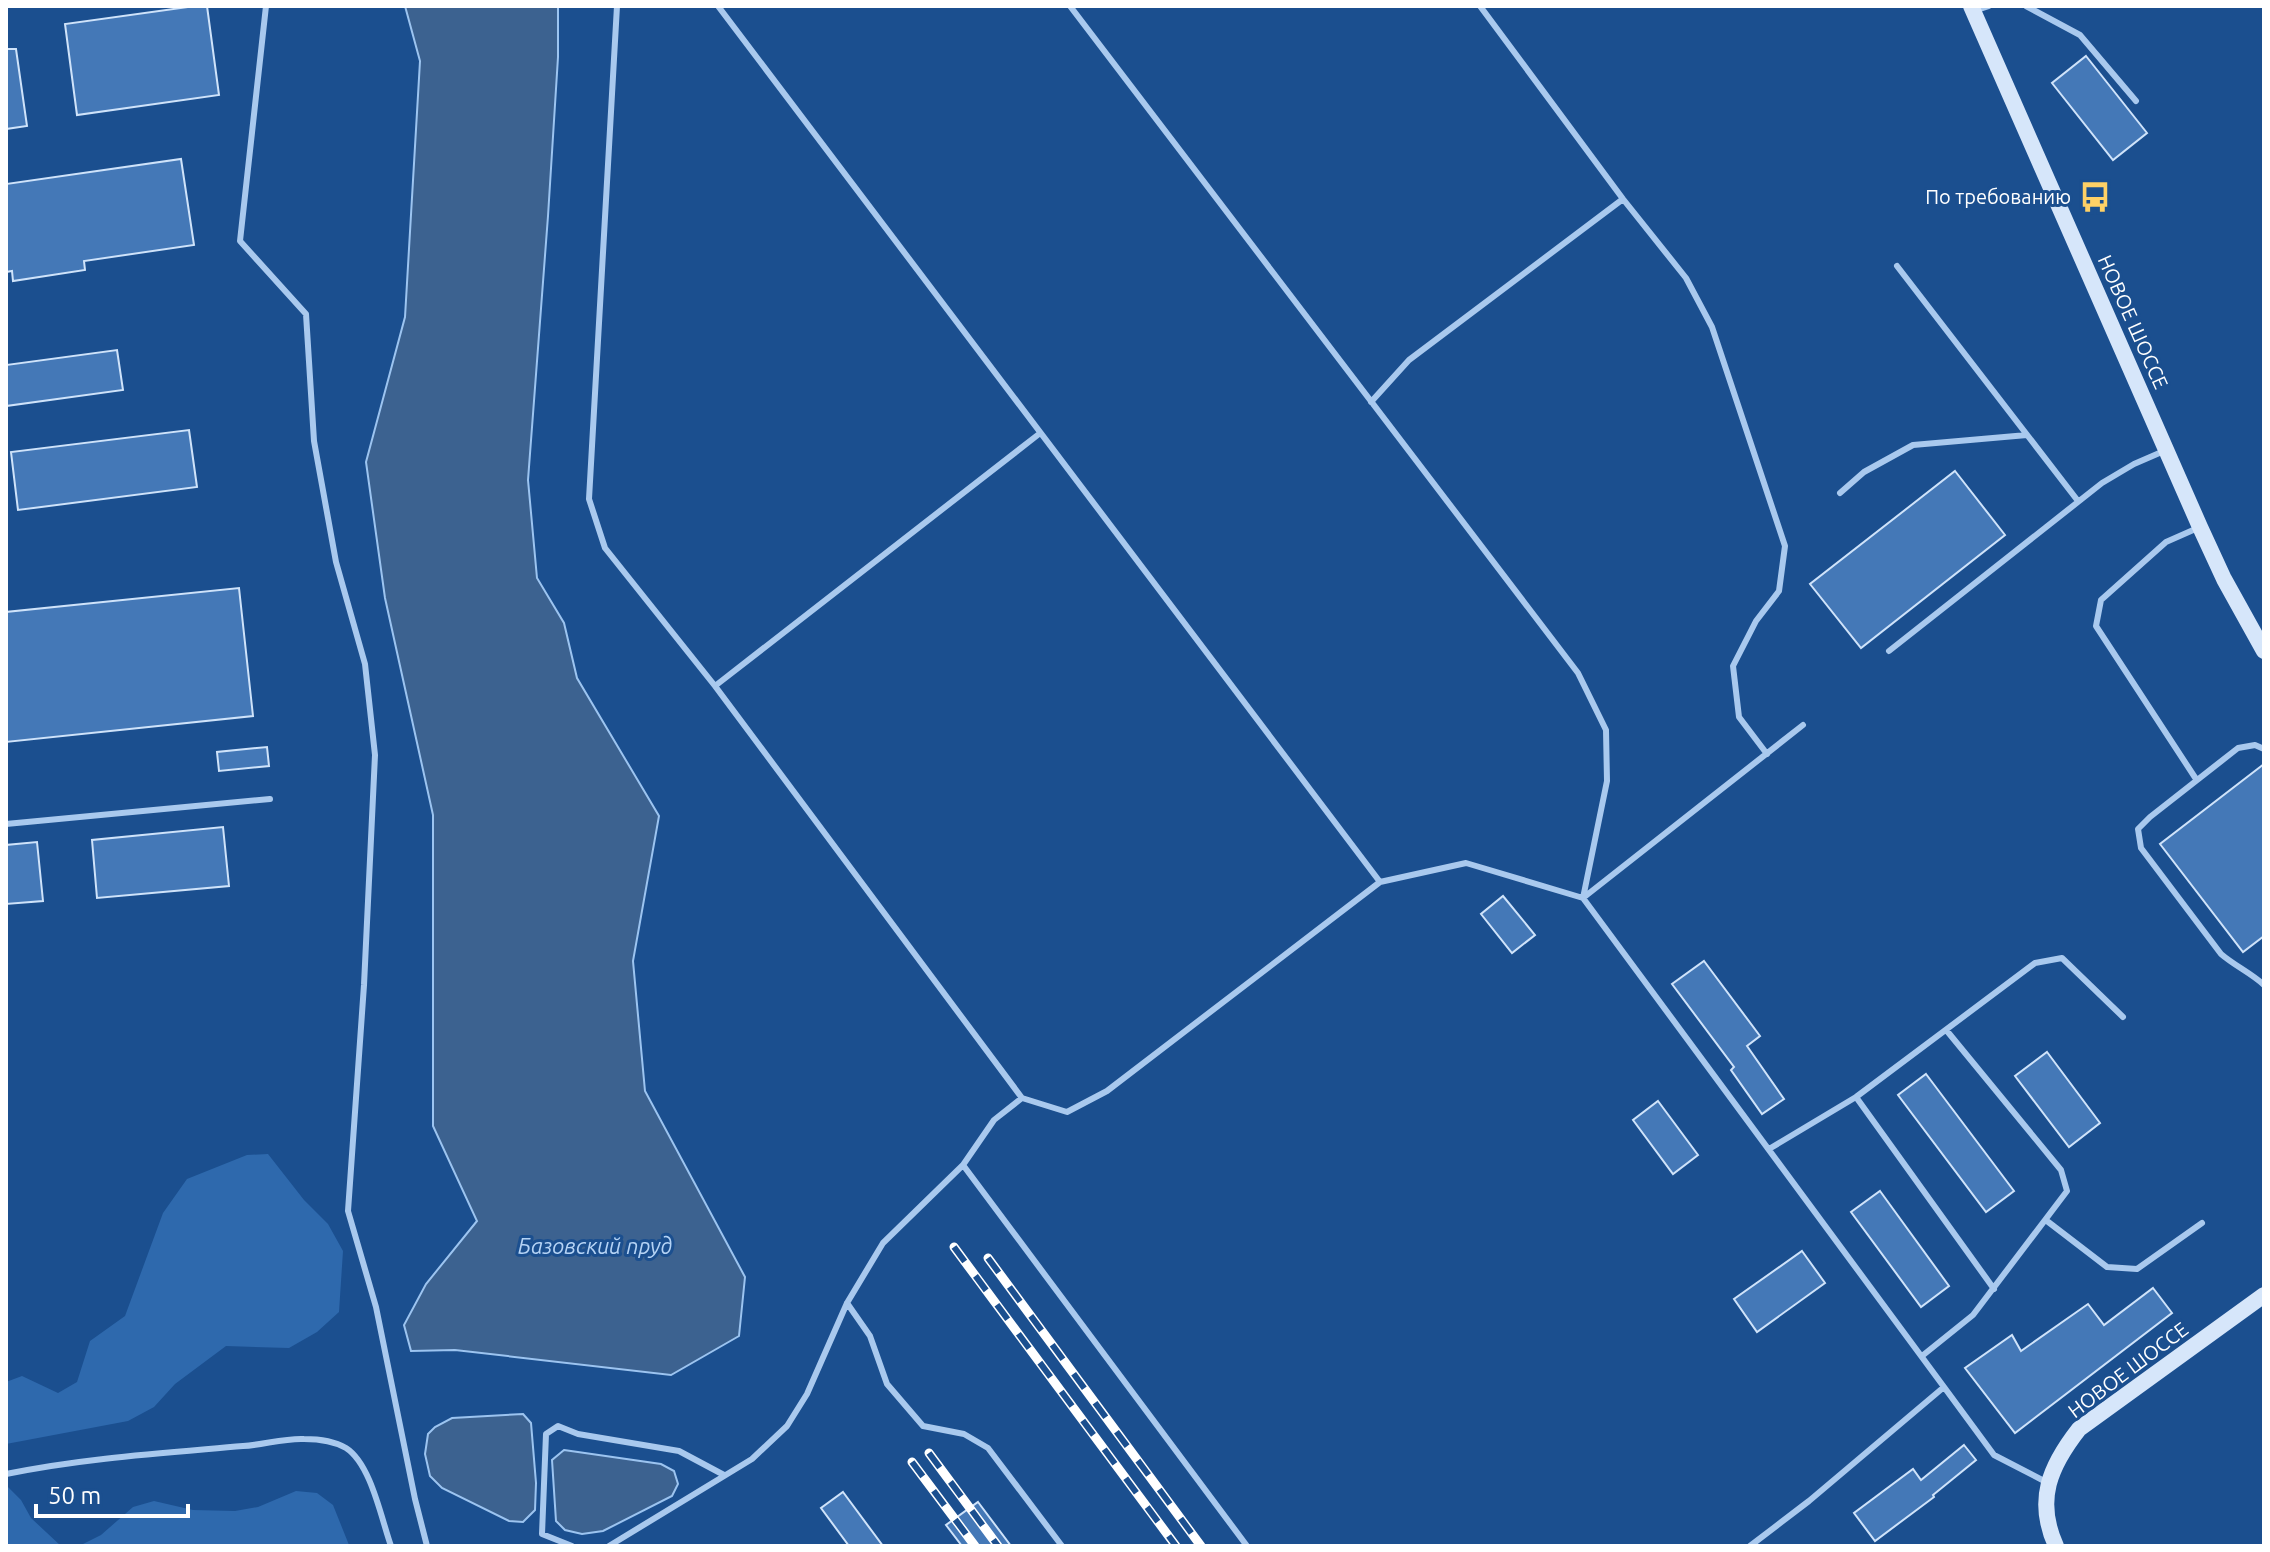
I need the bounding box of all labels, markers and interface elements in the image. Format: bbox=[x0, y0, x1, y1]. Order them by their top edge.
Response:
bus stop icon: По требованию bbox=[2078, 180, 2112, 214]
place label: По требованию bbox=[1925, 185, 2071, 208]
street label: НОВОЕ ШОССЕ bbox=[2094, 251, 2173, 392]
water label: Базовский пруд bbox=[518, 1233, 672, 1258]
street label: НОВОЕ ШОССЕ bbox=[2063, 1317, 2192, 1422]
scale bar bbox=[36, 1468, 188, 1518]
text: 50 m bbox=[48, 1482, 101, 1509]

